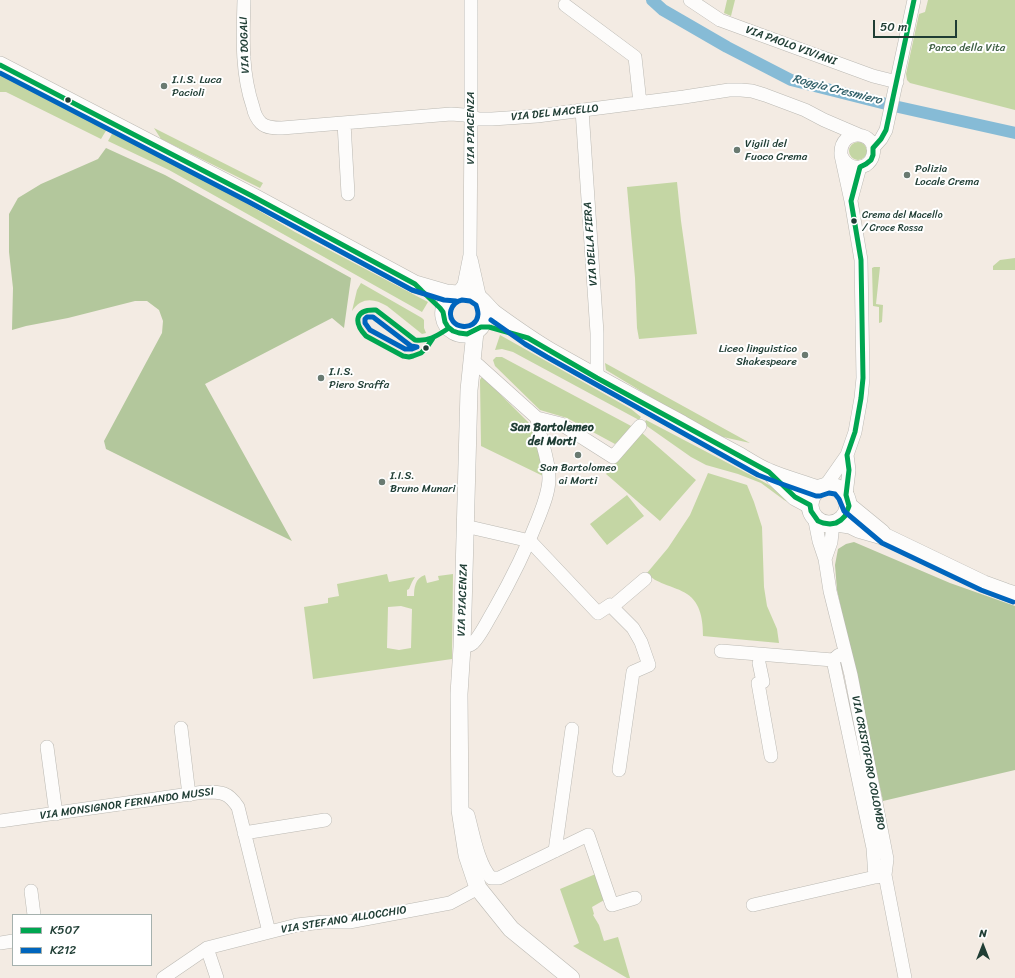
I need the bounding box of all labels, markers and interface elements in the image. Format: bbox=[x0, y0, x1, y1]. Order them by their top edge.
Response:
scale bar bbox=[875, 12, 959, 38]
street label: VIA DOGALI bbox=[237, 16, 253, 74]
text: 50 m bbox=[880, 16, 907, 38]
street label: VIA PAOLO VIVIANI bbox=[744, 23, 838, 69]
park label: Parco della Vita bbox=[929, 41, 1005, 55]
water label: Roggia Cresmiero bbox=[791, 72, 883, 108]
place label: I.I.S. Luca Pacioli bbox=[172, 73, 221, 99]
marker: I.I.S. Luca Pacioli bbox=[159, 81, 169, 91]
street label: VIA PIACENZA bbox=[464, 92, 478, 164]
unlabelled marker bbox=[63, 95, 73, 105]
street label: VIA DEL MACELLO bbox=[511, 102, 599, 124]
place label: Vigili del Fuoco Crema bbox=[745, 137, 807, 163]
marker: Vigili del Fuoco Crema bbox=[732, 145, 742, 155]
place label: Polizia Locale Crema bbox=[915, 162, 979, 188]
marker: Polizia Locale Crema bbox=[902, 170, 912, 180]
street label: VIA DELLA FIERA bbox=[581, 202, 601, 286]
place label: Crema del Macello / Croce Rossa bbox=[862, 209, 943, 232]
marker: Crema del Macello / Croce Rossa bbox=[849, 216, 859, 226]
place label: Liceo linguistico Shakespeare bbox=[719, 342, 797, 368]
unlabelled marker bbox=[421, 343, 431, 353]
marker: Liceo linguistico Shakespeare bbox=[800, 350, 810, 360]
place label: I.I.S. Piero Sraffa bbox=[329, 365, 389, 391]
marker: I.I.S. Piero Sraffa bbox=[316, 373, 326, 383]
district label: San Bartolemeo dei Morti bbox=[510, 421, 594, 449]
marker: San Bartolomeo ai Morti bbox=[573, 450, 583, 460]
place label: San Bartolomeo ai Morti bbox=[540, 461, 616, 487]
place label: I.I.S. Bruno Munari bbox=[390, 469, 456, 495]
marker: I.I.S. Bruno Munari bbox=[377, 477, 387, 487]
street label: VIA PIACENZA bbox=[455, 563, 471, 637]
street label: VIA CRISTOFORO COLOMBO bbox=[848, 695, 888, 831]
street label: VIA MONSIGNOR FERNANDO MUSSI bbox=[39, 785, 215, 823]
street label: VIA STEFANO ALLOCCHIO bbox=[280, 904, 408, 936]
legend bbox=[12, 914, 152, 966]
text: K507 bbox=[50, 919, 79, 941]
text: N bbox=[979, 924, 987, 943]
north arrow bbox=[963, 926, 1003, 966]
text: K212 bbox=[50, 939, 76, 961]

